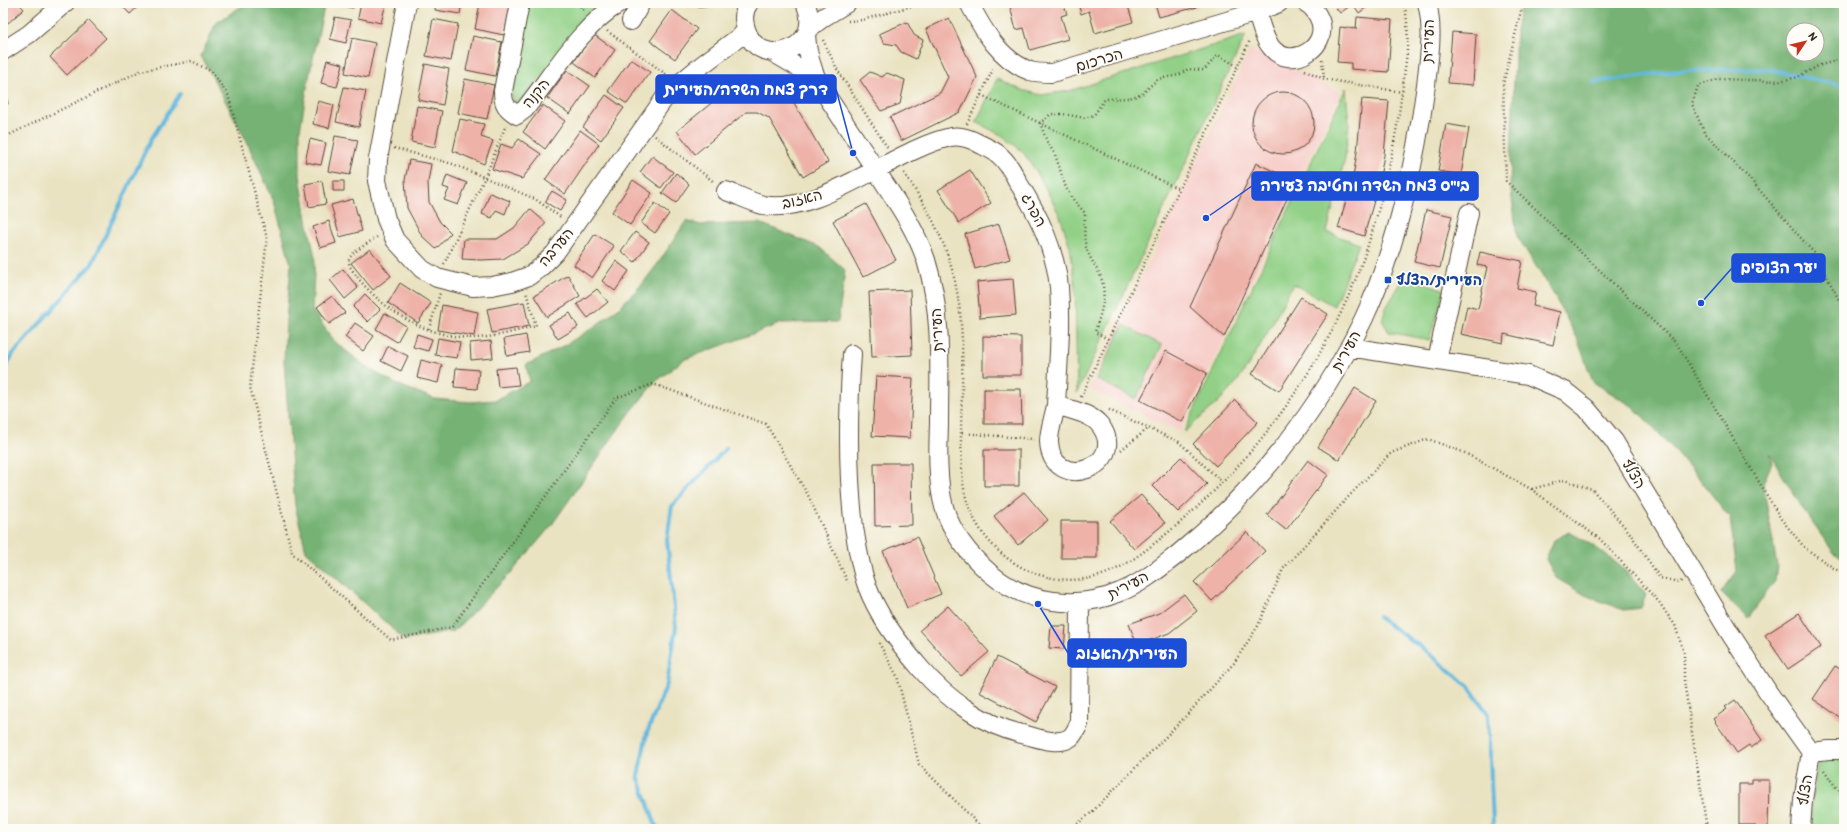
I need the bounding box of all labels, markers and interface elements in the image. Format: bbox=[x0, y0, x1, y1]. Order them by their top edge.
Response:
street label: העירית bbox=[1418, 19, 1438, 64]
north arrow bbox=[1785, 22, 1825, 62]
text: N bbox=[1805, 30, 1820, 43]
street label: הכרכום bbox=[1073, 44, 1125, 76]
street label: הקנה bbox=[518, 74, 554, 112]
callout: דרך צמח השדה/העירית bbox=[656, 75, 836, 103]
text: דרך צמח השדה/העירית bbox=[663, 80, 828, 99]
callout: בי"ס צמח השדה וחטיבה צעירה bbox=[1252, 172, 1478, 200]
text: בי"ס צמח השדה וחטיבה צעירה bbox=[1260, 176, 1470, 195]
street label: האזוב bbox=[780, 185, 824, 213]
street label: הפרג bbox=[1018, 190, 1050, 230]
street label: הערבה bbox=[535, 224, 577, 270]
callout: יער הצופים bbox=[1732, 254, 1825, 282]
text: יער הצופים bbox=[1741, 258, 1817, 277]
place label: העירית/הצלף bbox=[1396, 271, 1482, 289]
marker: העירית/הצלף bbox=[1383, 275, 1393, 285]
street label: העירית bbox=[927, 308, 947, 353]
street label: העירית bbox=[1327, 327, 1365, 375]
street label: הצלף bbox=[1618, 456, 1650, 492]
street label: העירית bbox=[1103, 567, 1152, 603]
callout: העירית/האזוב bbox=[1068, 639, 1186, 667]
text: העירית/האזוב bbox=[1075, 644, 1178, 663]
street label: הצלף bbox=[1794, 773, 1816, 807]

